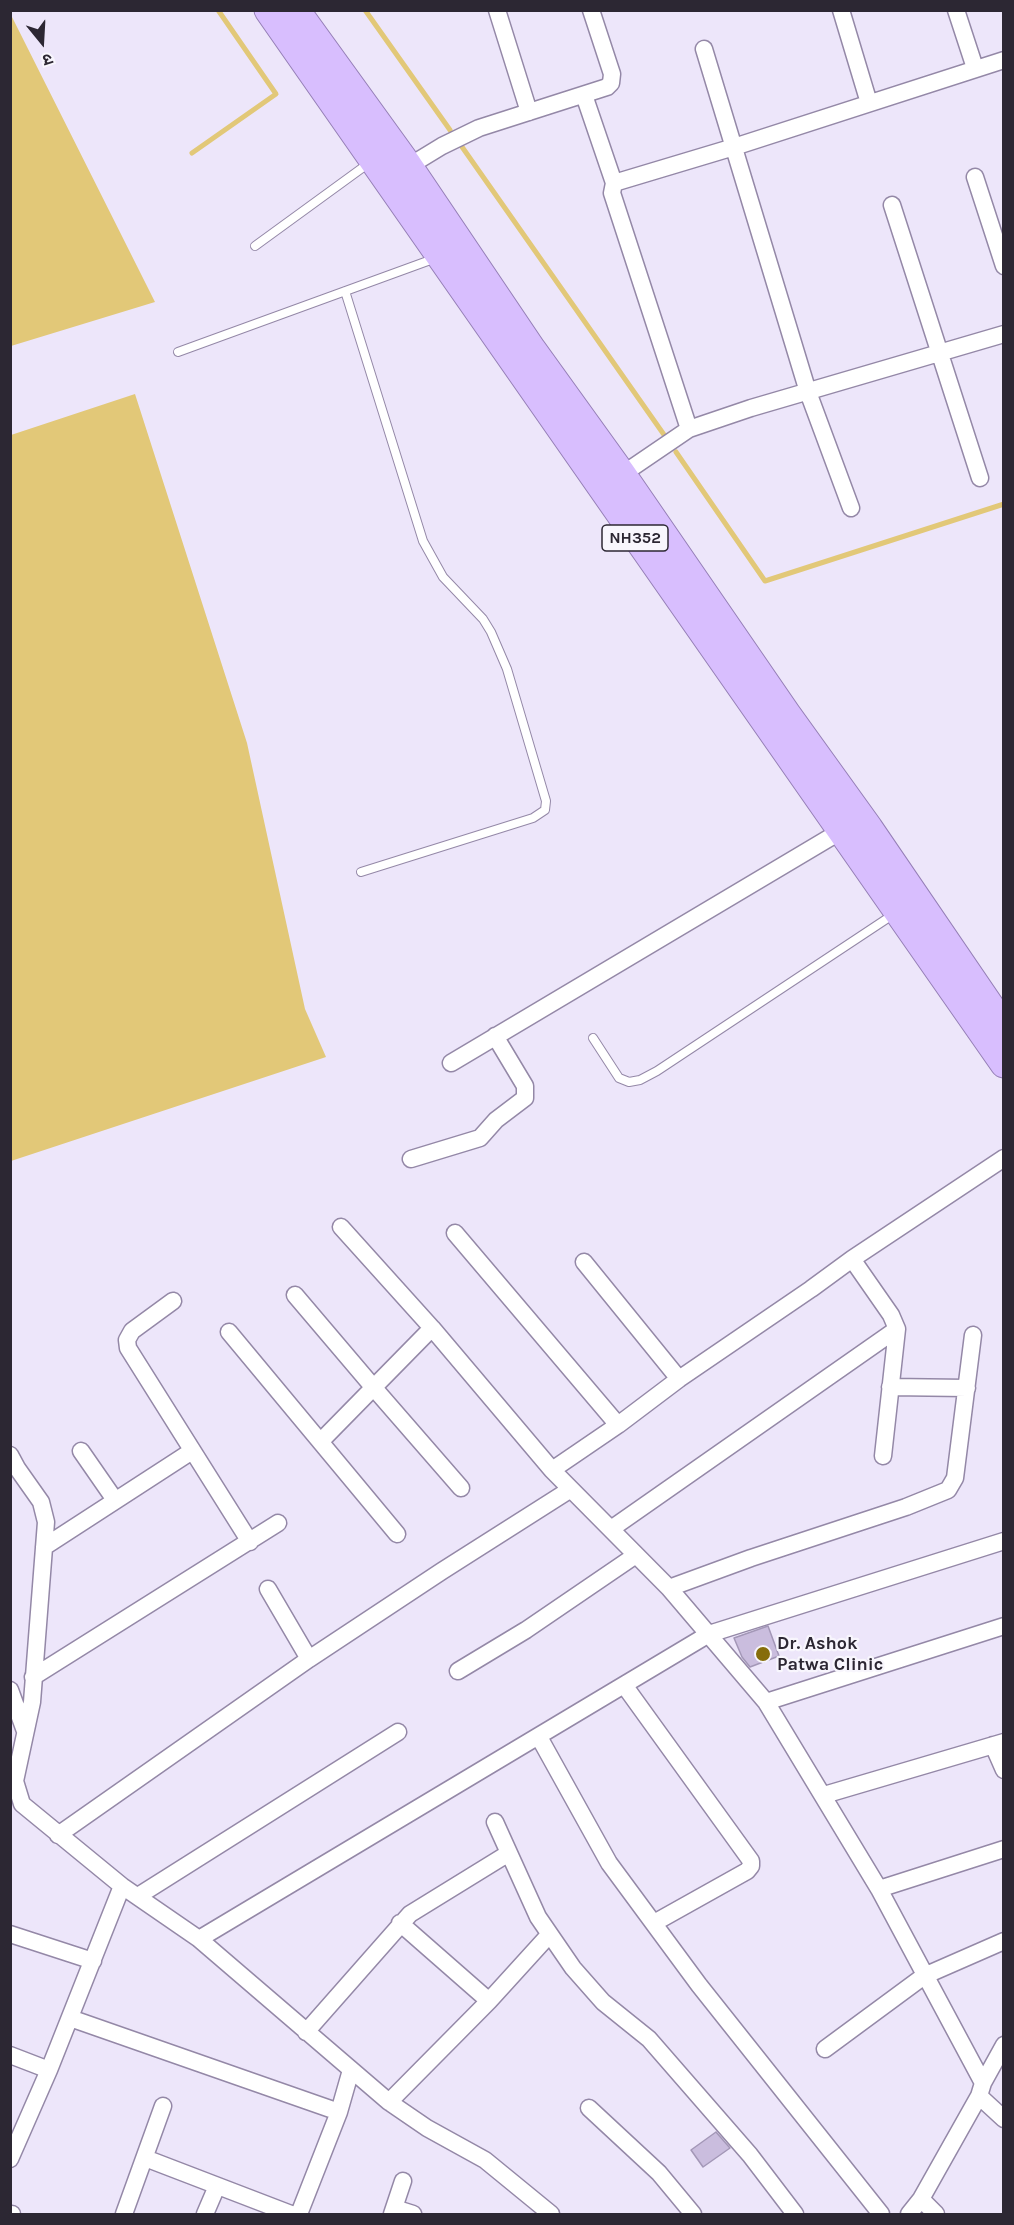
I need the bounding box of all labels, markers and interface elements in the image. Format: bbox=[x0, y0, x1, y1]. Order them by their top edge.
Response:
north arrow bbox=[12, 12, 72, 72]
text: उ bbox=[40, 49, 55, 70]
road number: NH352 bbox=[602, 525, 668, 551]
place label: Dr. Ashok Patwa Clinic bbox=[777, 1633, 883, 1676]
marker: Dr. Ashok Patwa Clinic bbox=[754, 1645, 772, 1663]

